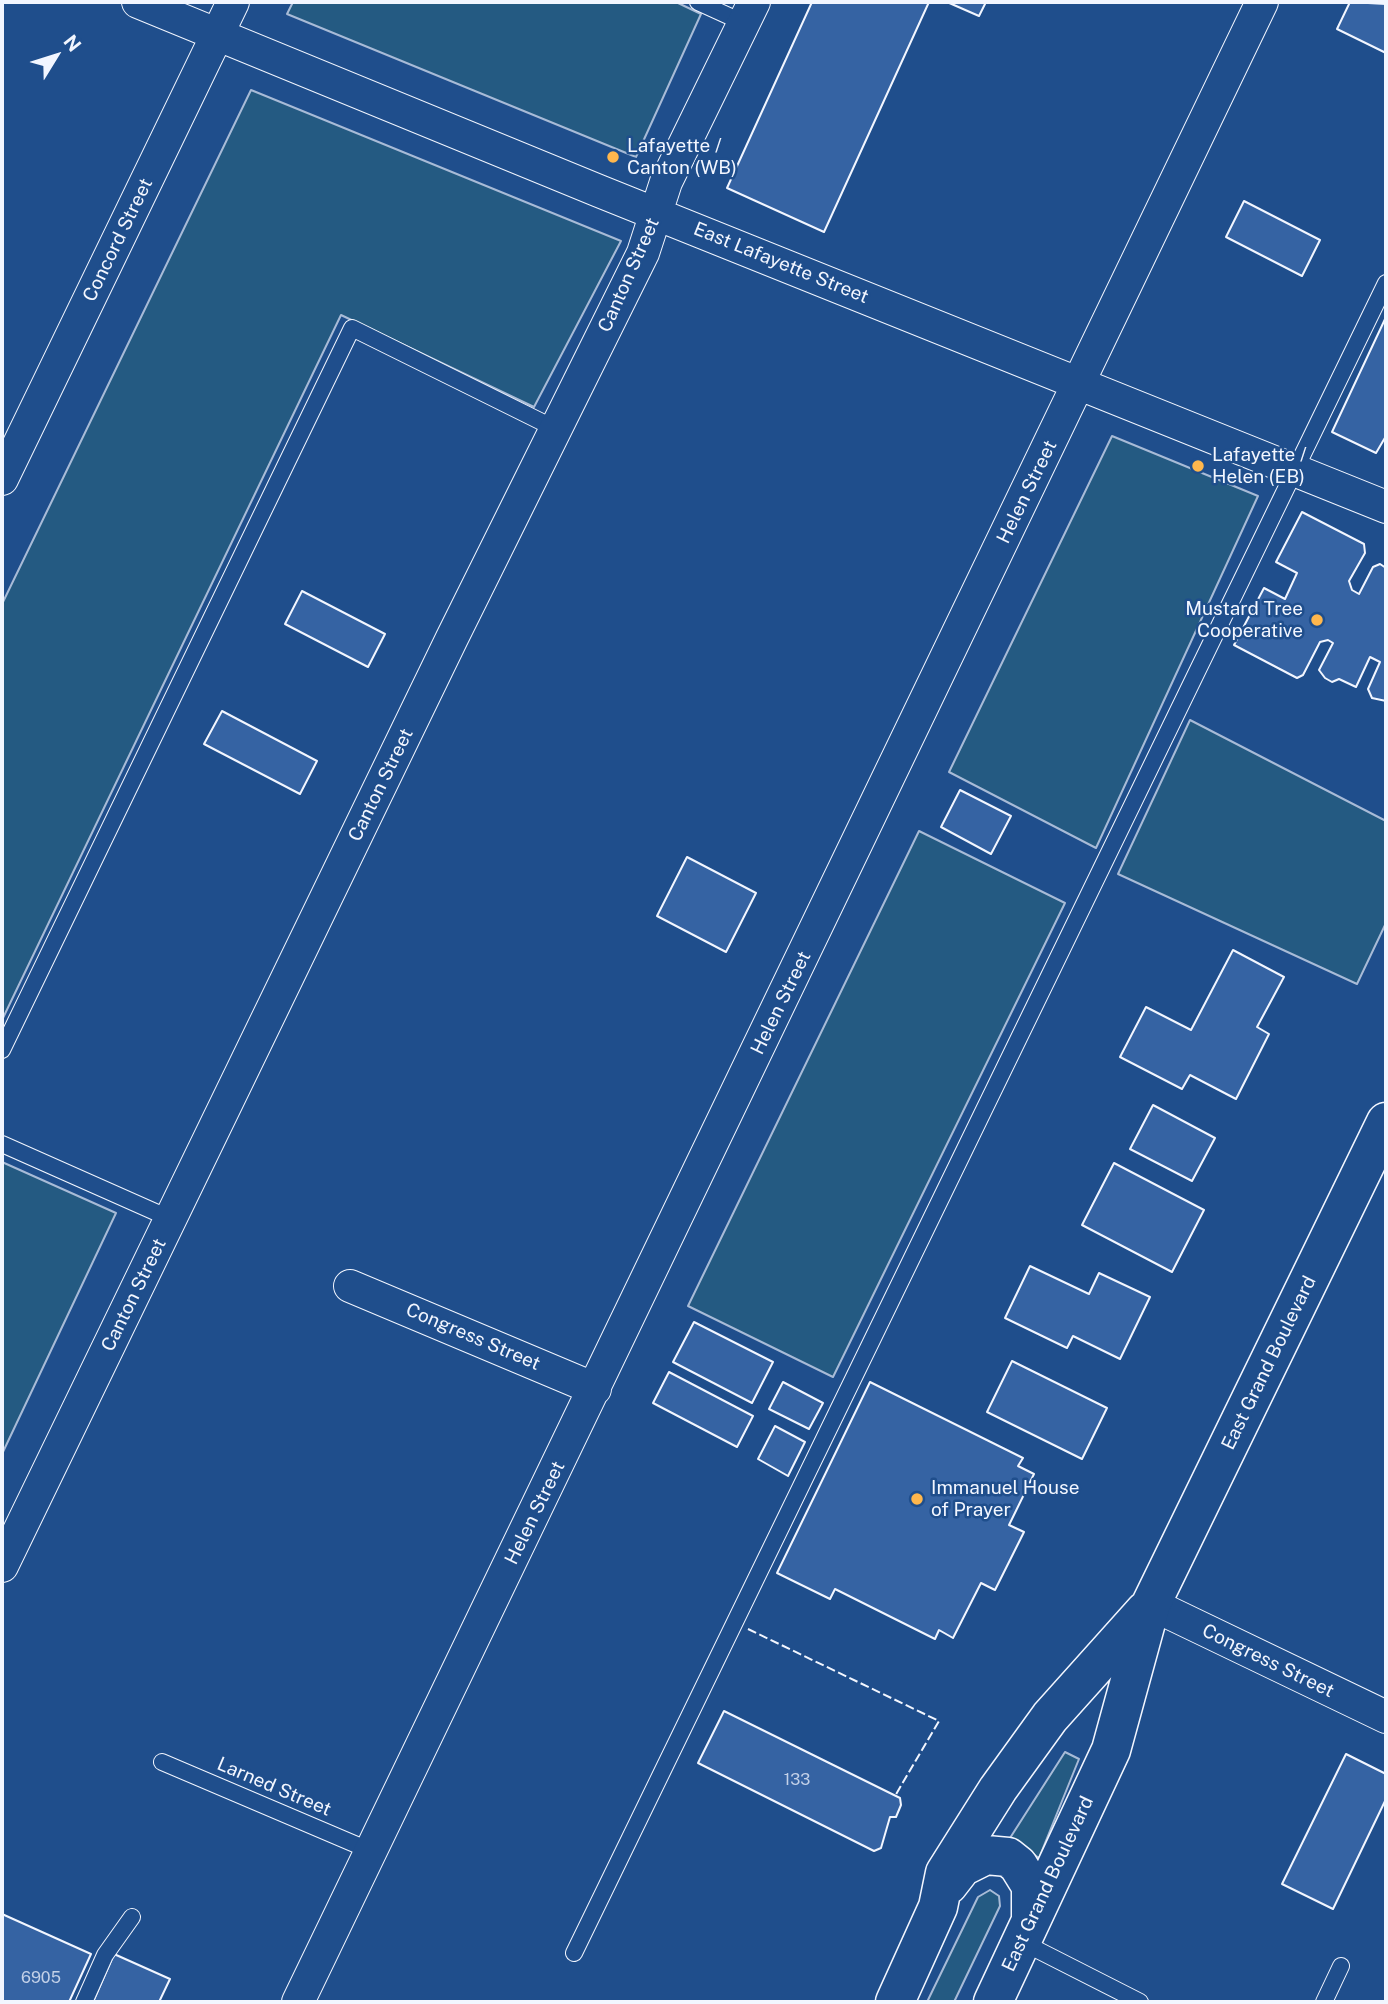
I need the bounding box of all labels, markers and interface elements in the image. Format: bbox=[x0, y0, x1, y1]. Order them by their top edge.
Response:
north arrow bbox=[21, 21, 91, 91]
text: N bbox=[59, 30, 86, 56]
place label: Lafayette / Canton (WB) bbox=[627, 135, 737, 179]
marker: Lafayette / Canton (WB) bbox=[605, 149, 621, 165]
street label: Concord Street bbox=[78, 175, 158, 305]
street label: Canton Street bbox=[594, 214, 664, 336]
street label: East Lafayette Street bbox=[690, 217, 872, 309]
street label: Helen Street bbox=[992, 437, 1062, 547]
place label: Lafayette / Helen (EB) bbox=[1212, 444, 1307, 488]
marker: Lafayette / Helen (EB) bbox=[1190, 458, 1206, 474]
place label: Mustard Tree Cooperative bbox=[1185, 598, 1303, 642]
marker: Mustard Tree Cooperative bbox=[1309, 612, 1325, 628]
street label: Canton Street bbox=[344, 725, 418, 845]
street label: Helen Street bbox=[746, 948, 816, 1058]
street label: Canton Street bbox=[97, 1235, 171, 1355]
street label: East Grand Boulevard bbox=[1217, 1272, 1321, 1454]
street label: Congress Street bbox=[402, 1298, 544, 1376]
street label: Helen Street bbox=[500, 1458, 570, 1568]
place label: Immanuel House of Prayer bbox=[931, 1477, 1079, 1521]
marker: Immanuel House of Prayer bbox=[909, 1491, 925, 1507]
street label: Congress Street bbox=[1198, 1619, 1338, 1703]
street label: Larned Street bbox=[214, 1753, 334, 1821]
house number: 133 bbox=[784, 1770, 810, 1790]
street label: East Grand Boulevard bbox=[997, 1793, 1099, 1975]
house number: 6905 bbox=[21, 1968, 61, 1988]

